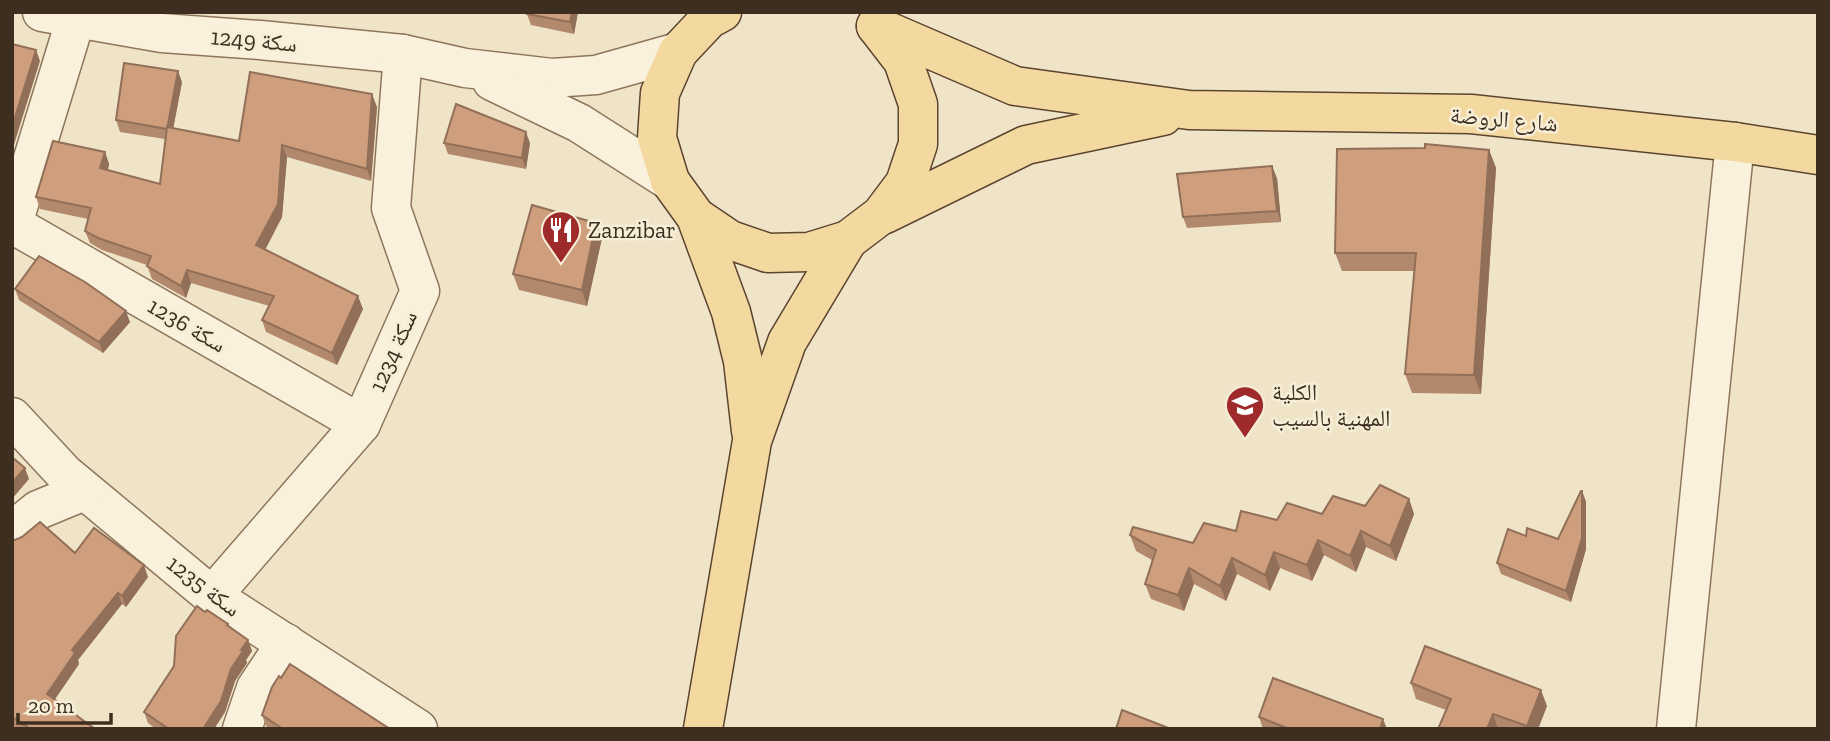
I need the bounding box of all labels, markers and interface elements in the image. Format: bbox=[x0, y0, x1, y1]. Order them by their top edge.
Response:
street label: سكة 1249 bbox=[210, 22, 298, 58]
street label: شارع الروضة bbox=[1449, 100, 1559, 139]
restaurant icon: Zanzibar bbox=[540, 209, 582, 264]
place label: Zanzibar bbox=[588, 216, 676, 244]
street label: سكة 1236 bbox=[143, 292, 231, 358]
street label: سكة 1234 bbox=[363, 306, 423, 396]
place label: الكلية المهنية بالسيب bbox=[1272, 378, 1391, 432]
school or university icon: الكلية المهنية بالسيب bbox=[1224, 384, 1266, 439]
street label: سكة 1235 bbox=[162, 549, 246, 623]
scale bar bbox=[18, 682, 110, 726]
text: 20 m bbox=[28, 693, 74, 718]

